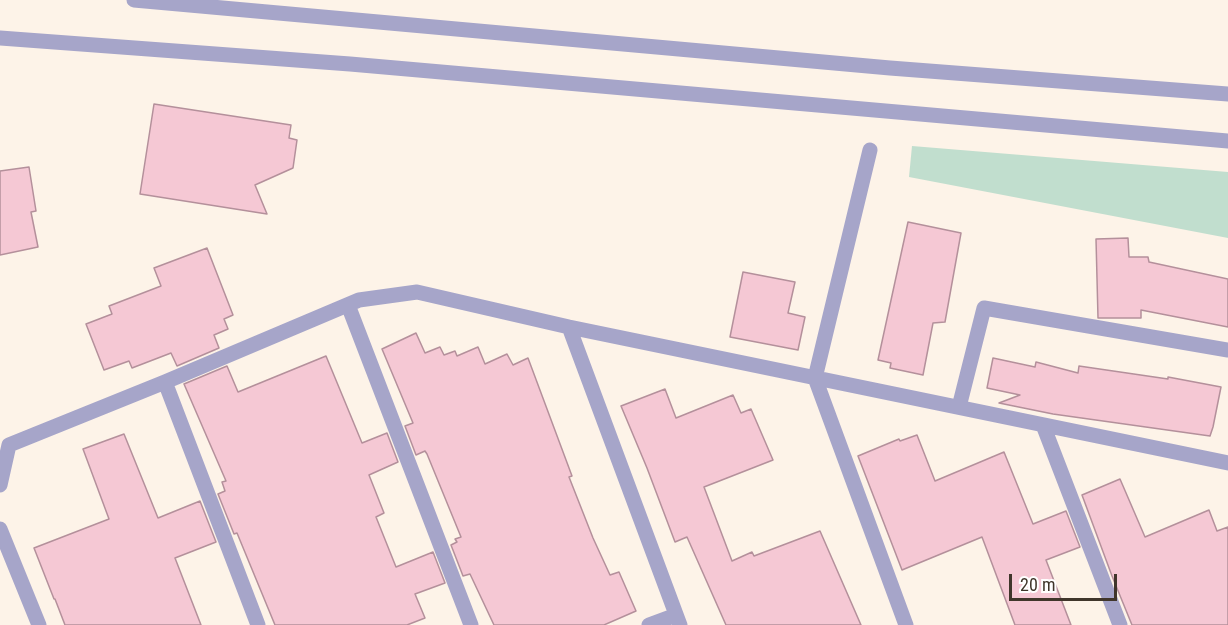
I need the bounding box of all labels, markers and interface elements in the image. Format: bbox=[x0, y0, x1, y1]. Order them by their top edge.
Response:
scale bar bbox=[1012, 562, 1120, 600]
text: 20 m bbox=[1020, 574, 1055, 595]

